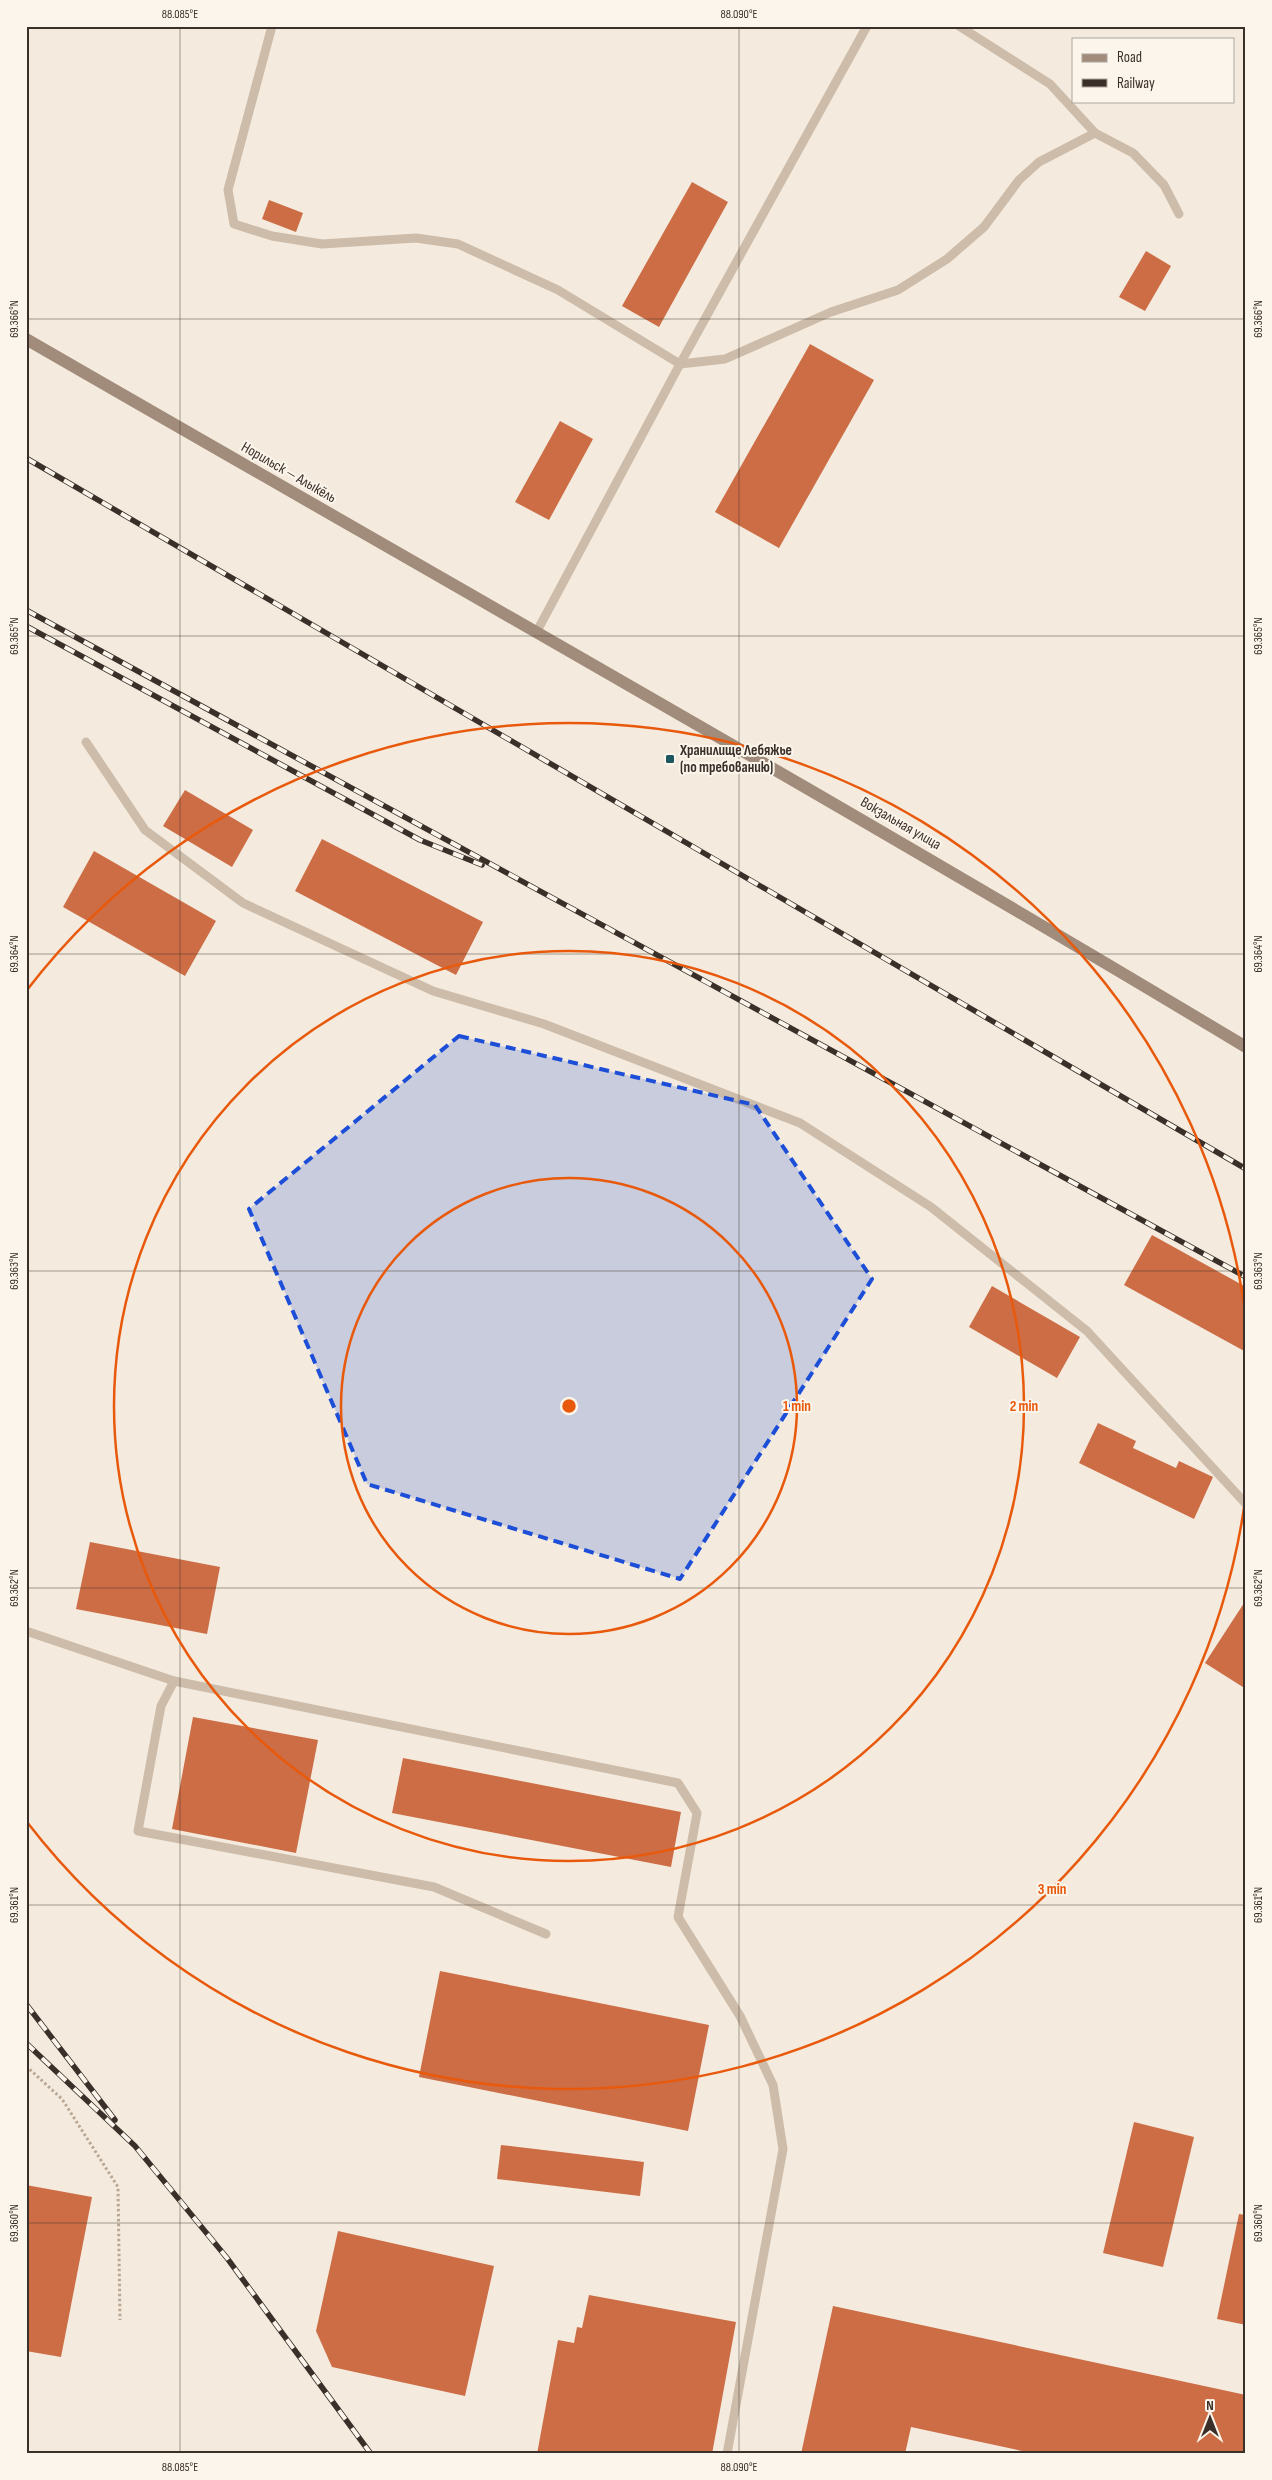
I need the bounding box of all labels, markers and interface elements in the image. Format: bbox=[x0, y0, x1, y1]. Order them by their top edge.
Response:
text: 88.085°E bbox=[162, 7, 198, 22]
text: 88.090°E bbox=[721, 7, 758, 22]
legend bbox=[1072, 38, 1234, 102]
text: Road bbox=[1117, 48, 1142, 67]
text: Railway bbox=[1117, 74, 1155, 93]
text: 69.366°N bbox=[7, 300, 22, 338]
text: 69.366°N bbox=[1251, 300, 1266, 338]
street label: Норильск — Алыкёль bbox=[238, 438, 340, 507]
text: 69.365°N bbox=[7, 617, 22, 655]
text: 69.365°N bbox=[1251, 617, 1266, 655]
place label: Хранилище Лебяжье (по требованию) bbox=[679, 741, 792, 777]
marker: Хранилище Лебяжье (по требованию) bbox=[664, 753, 676, 765]
street label: Вокзальная улица bbox=[857, 793, 945, 854]
text: 69.364°N bbox=[7, 935, 22, 973]
text: 69.364°N bbox=[1251, 935, 1266, 973]
text: 69.363°N bbox=[7, 1252, 22, 1290]
text: 69.363°N bbox=[1251, 1252, 1266, 1290]
centre of rings bbox=[560, 1397, 578, 1415]
text: 1 min bbox=[783, 1397, 811, 1416]
text: 2 min bbox=[1010, 1397, 1038, 1416]
text: 69.362°N bbox=[7, 1569, 22, 1607]
text: 69.362°N bbox=[1251, 1569, 1266, 1607]
text: 3 min bbox=[1038, 1880, 1066, 1899]
text: 69.361°N bbox=[7, 1887, 22, 1923]
text: 69.361°N bbox=[1251, 1887, 1266, 1923]
text: 69.360°N bbox=[7, 2204, 22, 2242]
text: 69.360°N bbox=[1251, 2204, 1266, 2242]
north arrow bbox=[1184, 2392, 1234, 2442]
text: N bbox=[1206, 2397, 1214, 2414]
text: 88.085°E bbox=[162, 2460, 198, 2475]
text: 88.090°E bbox=[721, 2460, 758, 2475]

